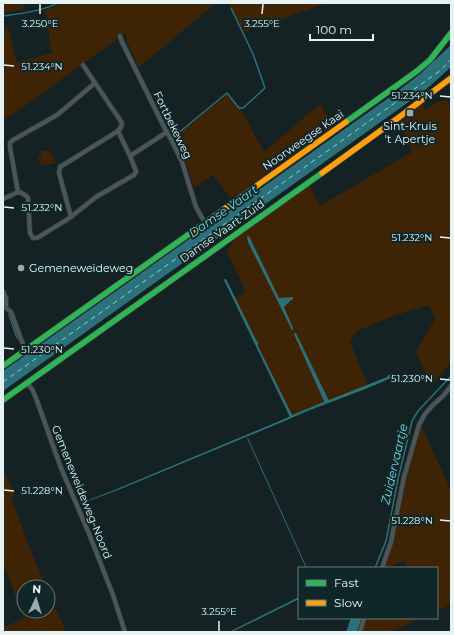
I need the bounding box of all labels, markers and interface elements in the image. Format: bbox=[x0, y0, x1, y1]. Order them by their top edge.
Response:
scale bar bbox=[310, 16, 373, 42]
text: 3.250°E bbox=[22, 17, 59, 30]
text: 3.255°E bbox=[244, 17, 280, 30]
text: 100 m bbox=[316, 22, 352, 37]
text: 51.234°N bbox=[21, 60, 63, 73]
street label: Fortbekeweg bbox=[151, 89, 195, 161]
text: 51.234°N bbox=[391, 89, 433, 102]
street label: Noorweegse Kaai bbox=[260, 107, 346, 173]
marker: Sint-Kruis 't Apertje bbox=[405, 108, 415, 118]
place label: Sint-Kruis 't Apertje bbox=[383, 119, 437, 146]
water label: Damse Vaart bbox=[186, 182, 261, 240]
street label: Damse Vaart-Zuid bbox=[177, 197, 267, 265]
text: 51.232°N bbox=[22, 201, 62, 214]
text: 51.232°N bbox=[392, 231, 432, 244]
place label: Gemeneweideweg bbox=[29, 261, 133, 275]
marker: Gemeneweideweg bbox=[16, 263, 26, 273]
text: 51.230°N bbox=[21, 343, 63, 356]
text: 51.230°N bbox=[391, 372, 433, 385]
water label: Zuidervaartje bbox=[377, 422, 411, 507]
street label: Gemeneweideweg-Noord bbox=[49, 423, 115, 561]
text: 51.228°N bbox=[21, 484, 63, 497]
text: 51.228°N bbox=[391, 514, 433, 527]
legend bbox=[298, 567, 438, 619]
text: Fast bbox=[334, 575, 359, 590]
north arrow bbox=[16, 579, 56, 619]
text: N bbox=[32, 582, 42, 596]
text: Slow bbox=[334, 595, 363, 610]
text: 3.255°E bbox=[201, 605, 237, 618]

